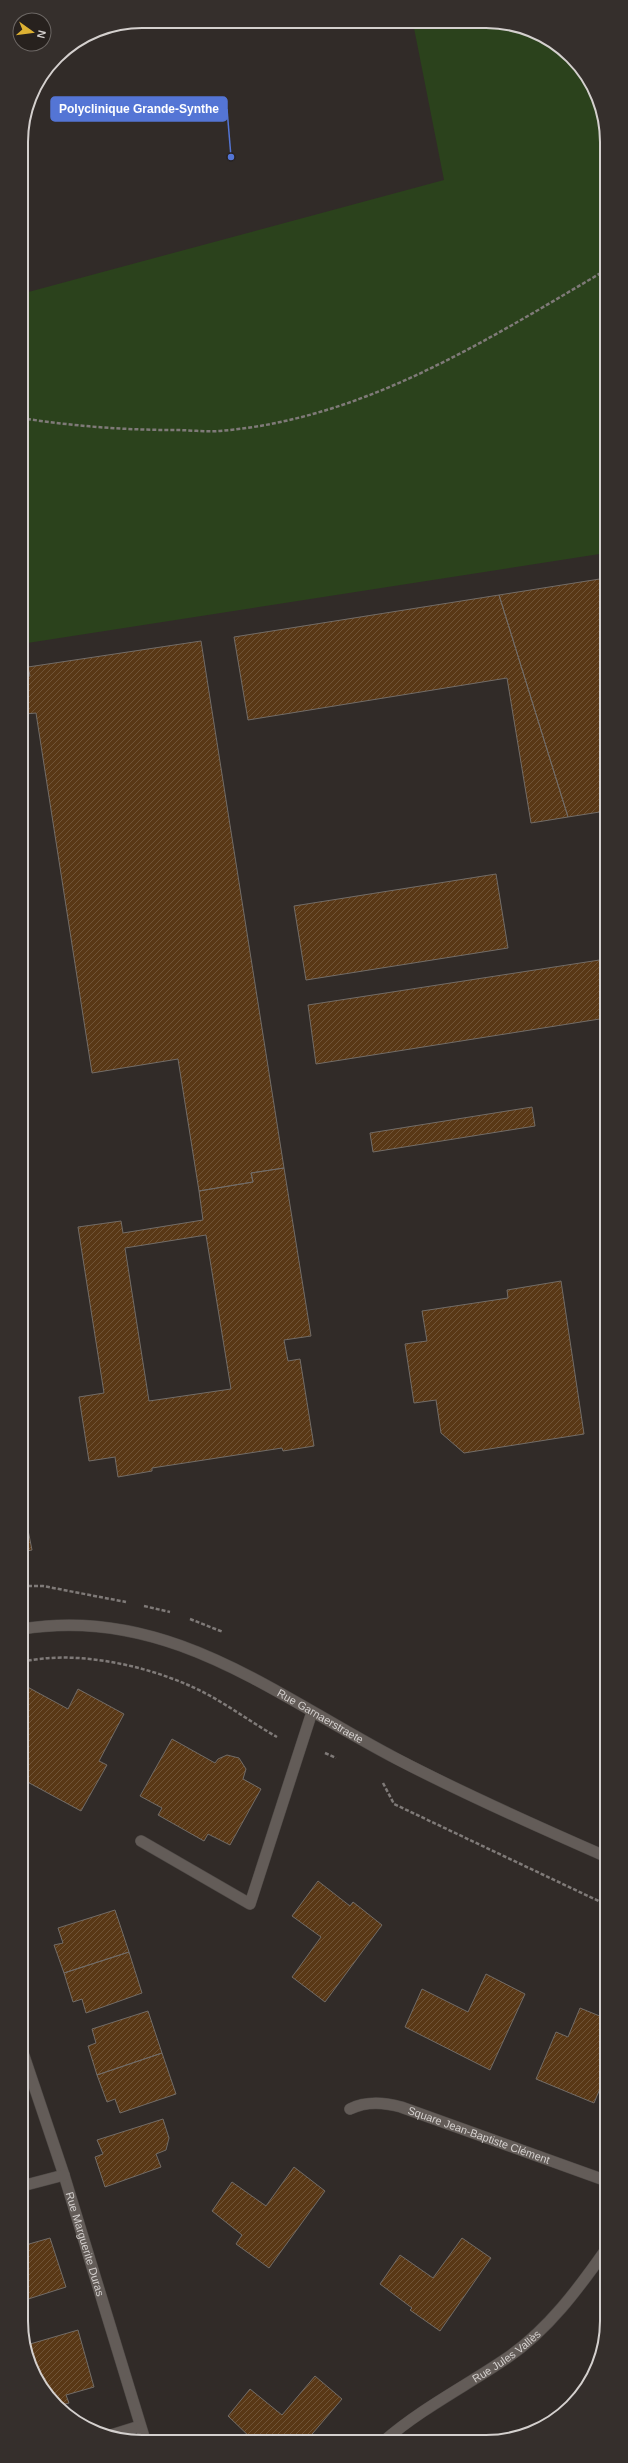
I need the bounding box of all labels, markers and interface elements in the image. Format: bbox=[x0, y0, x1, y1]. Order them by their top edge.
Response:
north arrow bbox=[12, 12, 52, 52]
text: N bbox=[35, 29, 48, 40]
callout: Polyclinique Grande-Synthe bbox=[51, 97, 227, 121]
text: Polyclinique Grande-Synthe bbox=[59, 102, 219, 116]
street label: Rue Garnaerstraete bbox=[275, 1687, 366, 1746]
street label: Square Jean-Baptiste Clément bbox=[406, 2104, 552, 2166]
street label: Rue Marguerite Duras bbox=[64, 2190, 107, 2298]
street label: Rue Jules Vallès bbox=[470, 2327, 543, 2385]

